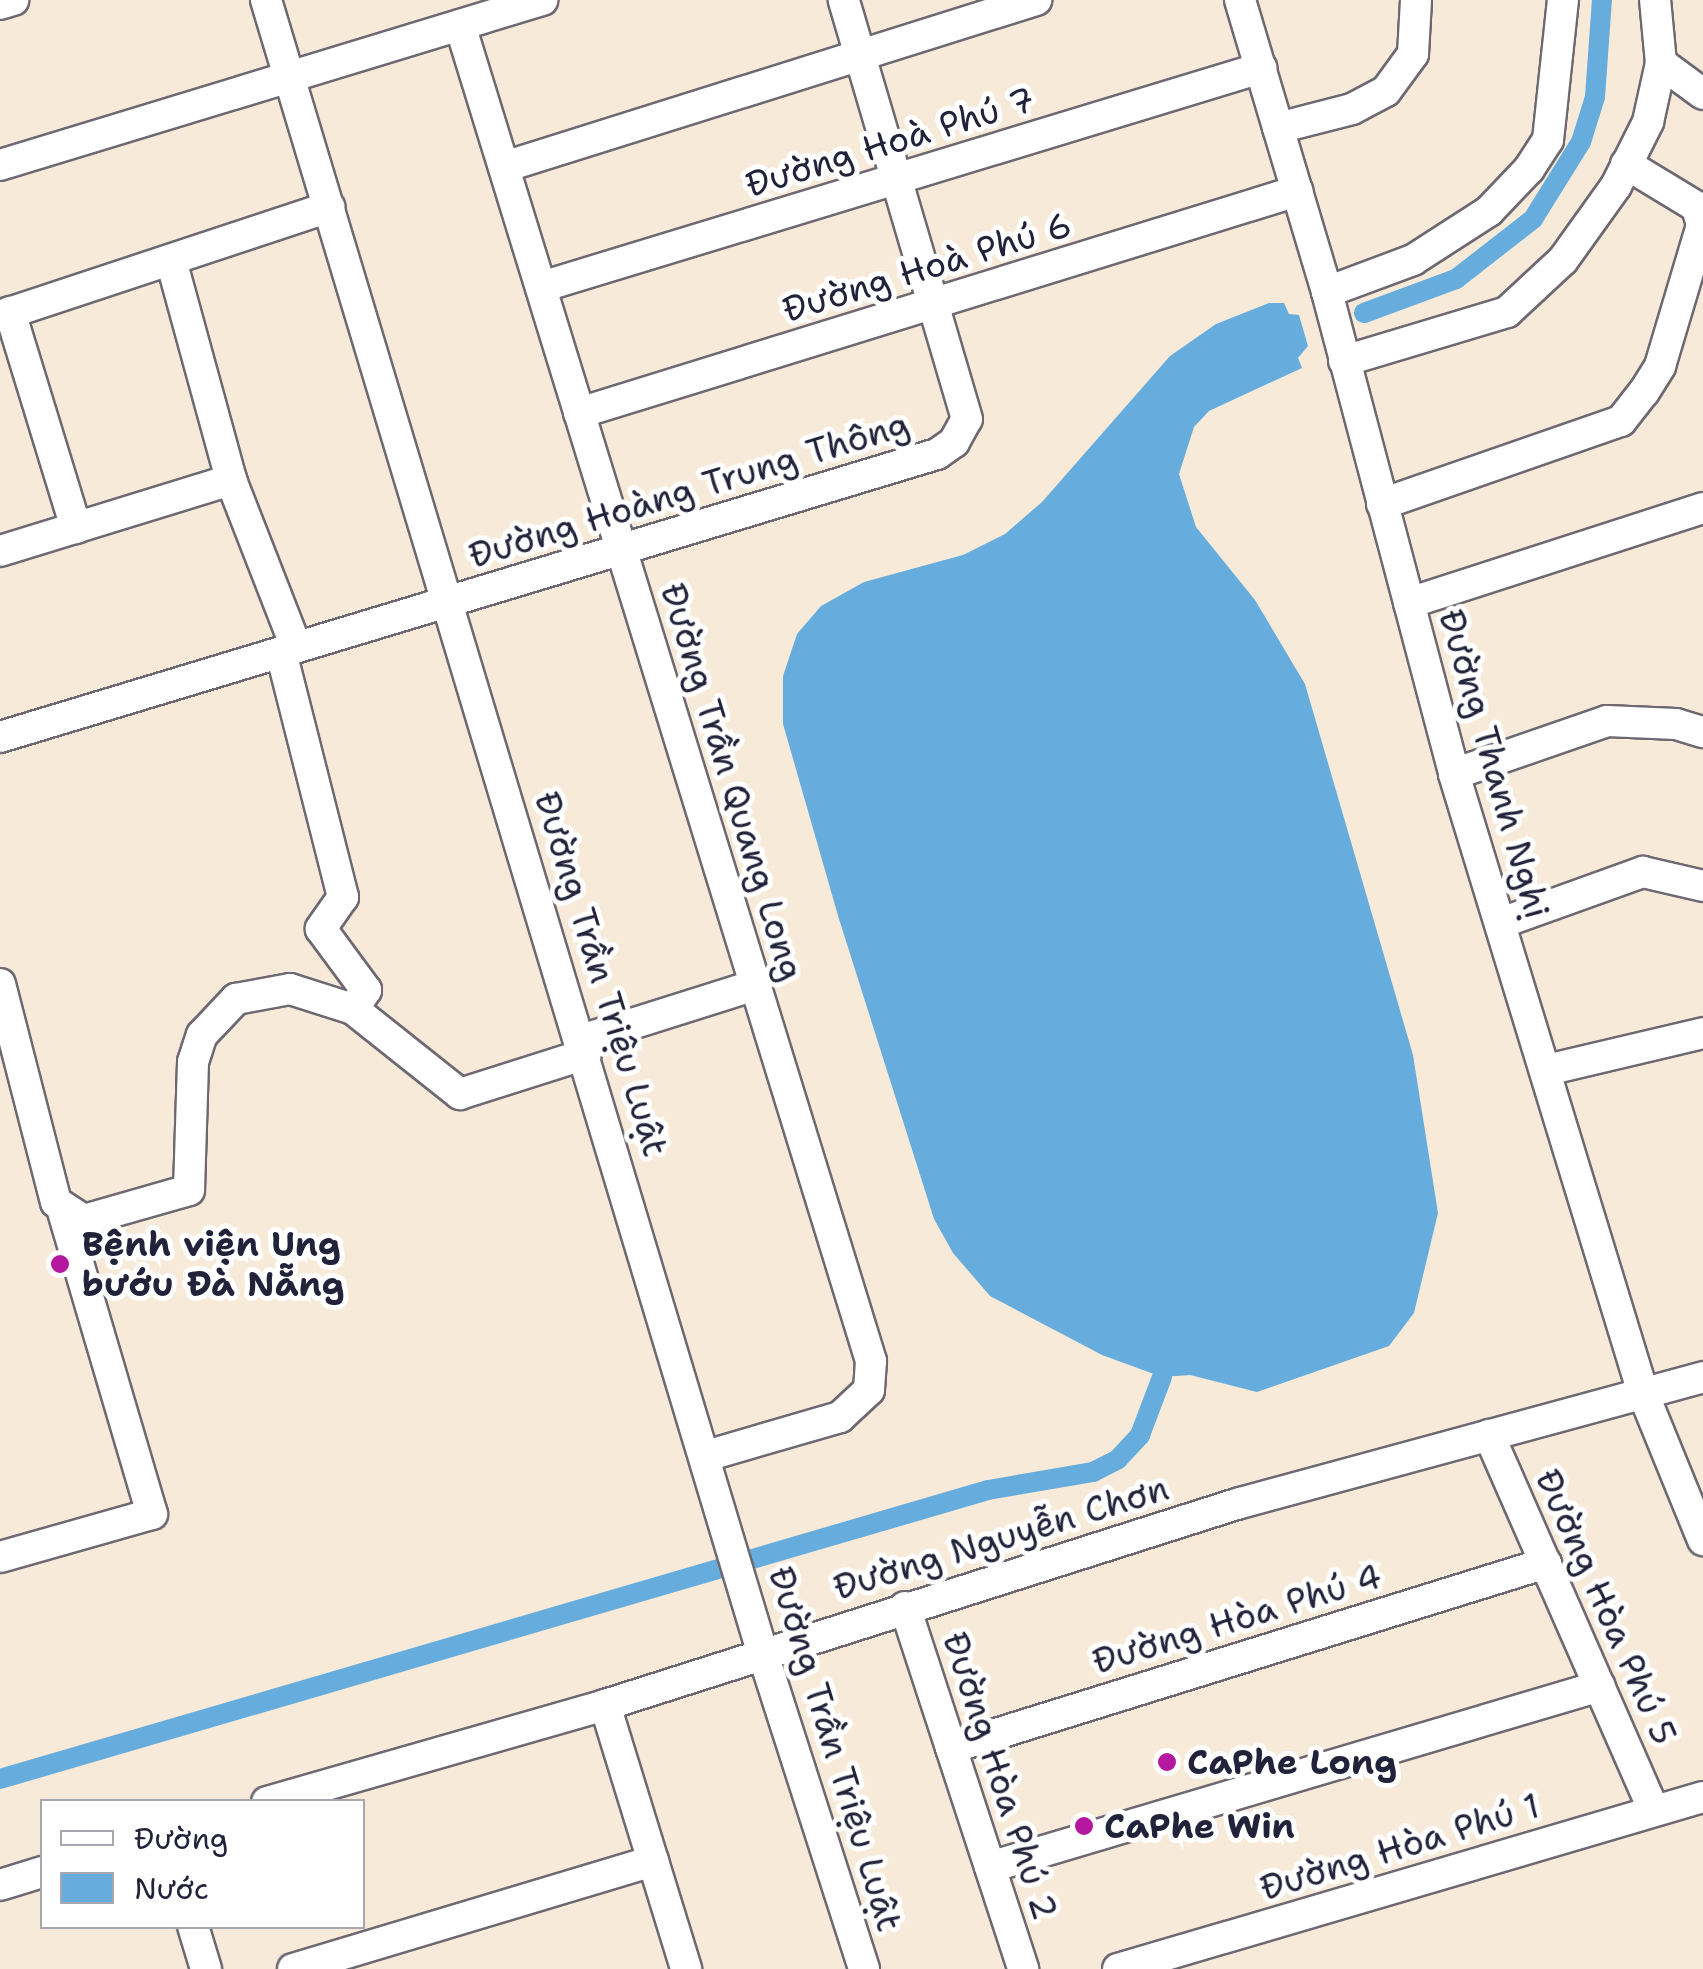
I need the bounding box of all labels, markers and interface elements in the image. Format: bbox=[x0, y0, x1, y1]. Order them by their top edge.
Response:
street label: Đường Hoà Phú 7 bbox=[741, 78, 1039, 206]
street label: Đường Hoà Phú 6 bbox=[778, 203, 1076, 331]
street label: Đường Hoàng Trung Thông bbox=[464, 403, 914, 577]
street label: Đường Trần Quang Long bbox=[652, 578, 812, 986]
street label: Đường Thanh Nghị bbox=[1430, 605, 1558, 923]
street label: Đường Trần Triệu Luật bbox=[526, 787, 676, 1161]
place label: Bệnh viện Ung bướu Đà Nẵng bbox=[82, 1223, 344, 1305]
marker: Bệnh viện Ung bướu Đà Nẵng bbox=[47, 1251, 73, 1277]
street label: Đường Hòa Phú 5 bbox=[1526, 1463, 1686, 1751]
street label: Đường Nguyễn Chơn bbox=[829, 1467, 1173, 1609]
street label: Đường Hòa Phú 4 bbox=[1087, 1555, 1387, 1683]
street label: Đường Trần Triệu Luật bbox=[760, 1562, 910, 1936]
street label: Đường Hòa Phú 2 bbox=[934, 1627, 1066, 1925]
place label: CaPhe Long bbox=[1187, 1741, 1397, 1783]
marker: CaPhe Long bbox=[1156, 1751, 1178, 1773]
street label: Đường Hòa Phú 1 bbox=[1255, 1785, 1545, 1909]
legend bbox=[40, 1799, 365, 1929]
place label: CaPhe Win bbox=[1104, 1805, 1295, 1847]
marker: CaPhe Win bbox=[1073, 1815, 1095, 1837]
text: Đường bbox=[134, 1818, 228, 1859]
text: Nước bbox=[134, 1868, 209, 1909]

